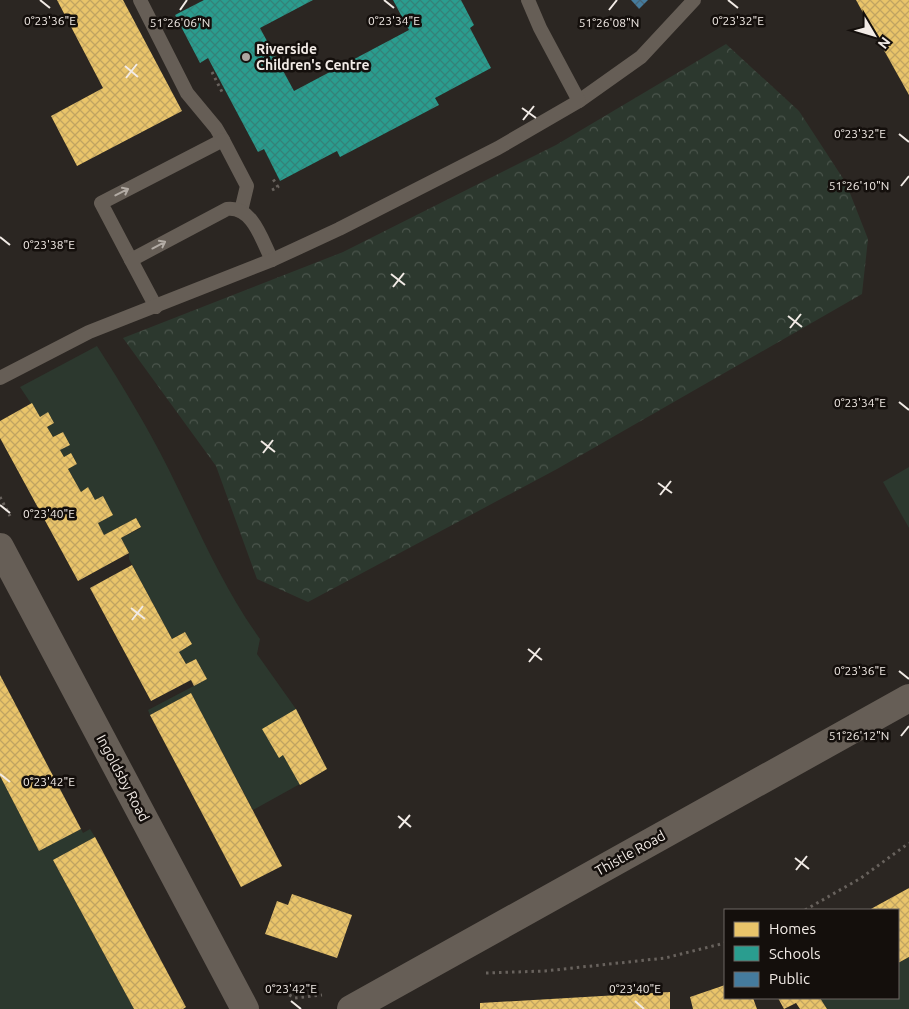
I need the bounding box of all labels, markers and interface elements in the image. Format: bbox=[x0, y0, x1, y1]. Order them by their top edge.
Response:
north arrow bbox=[849, 10, 899, 60]
text: 0°23'36"E bbox=[24, 14, 76, 27]
text: 0°23'34"E bbox=[368, 14, 420, 27]
text: 0°23'32"E bbox=[712, 14, 764, 27]
text: 51°26'06"N bbox=[150, 16, 210, 29]
text: 51°26'08"N bbox=[579, 16, 639, 29]
text: N bbox=[875, 34, 894, 52]
place label: Riverside Children's Centre bbox=[256, 41, 369, 73]
marker: Riverside Children's Centre bbox=[240, 51, 252, 63]
text: 0°23'32"E bbox=[834, 127, 886, 140]
text: 51°26'10"N bbox=[829, 179, 889, 192]
one-way arrow bbox=[114, 187, 129, 196]
text: 0°23'38"E bbox=[23, 238, 75, 251]
one-way arrow bbox=[151, 240, 166, 250]
text: 0°23'34"E bbox=[834, 396, 886, 409]
text: 0°23'40"E bbox=[23, 507, 75, 520]
text: 0°23'36"E bbox=[834, 664, 886, 677]
text: 51°26'12"N bbox=[829, 729, 889, 742]
street label: Ingoldsby Road bbox=[93, 732, 153, 824]
text: 0°23'42"E bbox=[23, 775, 75, 788]
street label: Thistle Road bbox=[592, 827, 668, 879]
legend bbox=[724, 909, 899, 999]
text: Homes bbox=[769, 920, 816, 937]
text: Schools bbox=[769, 945, 820, 962]
text: Public bbox=[769, 970, 810, 987]
text: 0°23'42"E bbox=[265, 982, 317, 995]
text: 0°23'40"E bbox=[609, 982, 661, 995]

